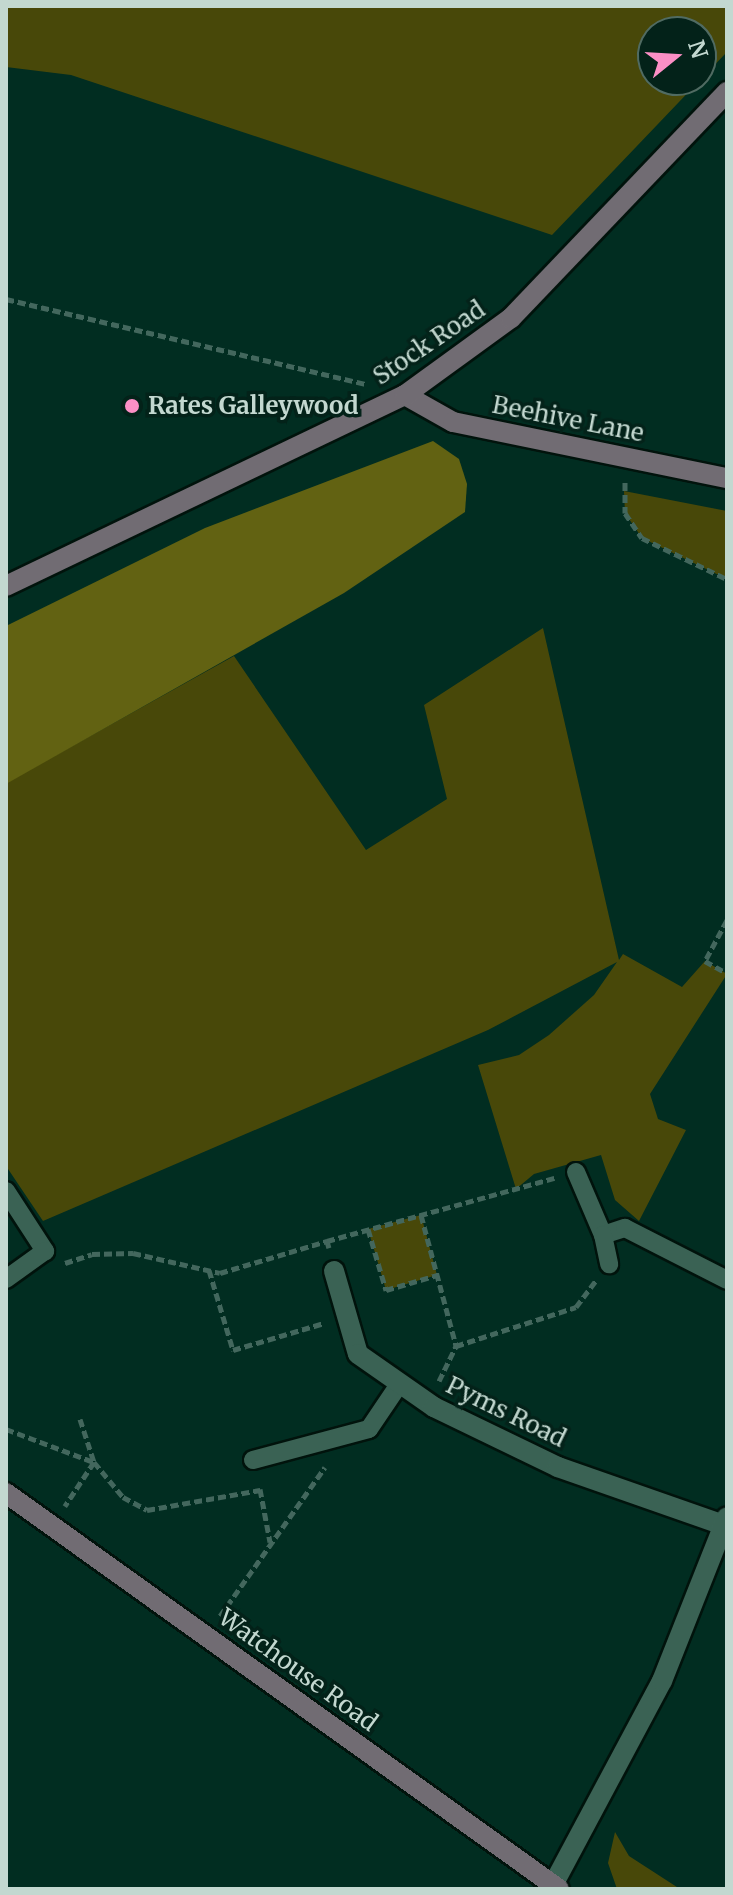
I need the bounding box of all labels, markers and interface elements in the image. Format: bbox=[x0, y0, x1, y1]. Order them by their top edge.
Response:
north arrow bbox=[637, 16, 717, 96]
text: N bbox=[682, 37, 714, 62]
street label: Stock Road bbox=[368, 295, 490, 391]
street label: Beehive Lane bbox=[490, 390, 646, 448]
place label: Rates Galleywood bbox=[148, 392, 359, 420]
marker: Rates Galleywood bbox=[123, 397, 141, 415]
street label: Pyms Road bbox=[441, 1371, 571, 1453]
street label: Watchouse Road bbox=[213, 1603, 383, 1737]

